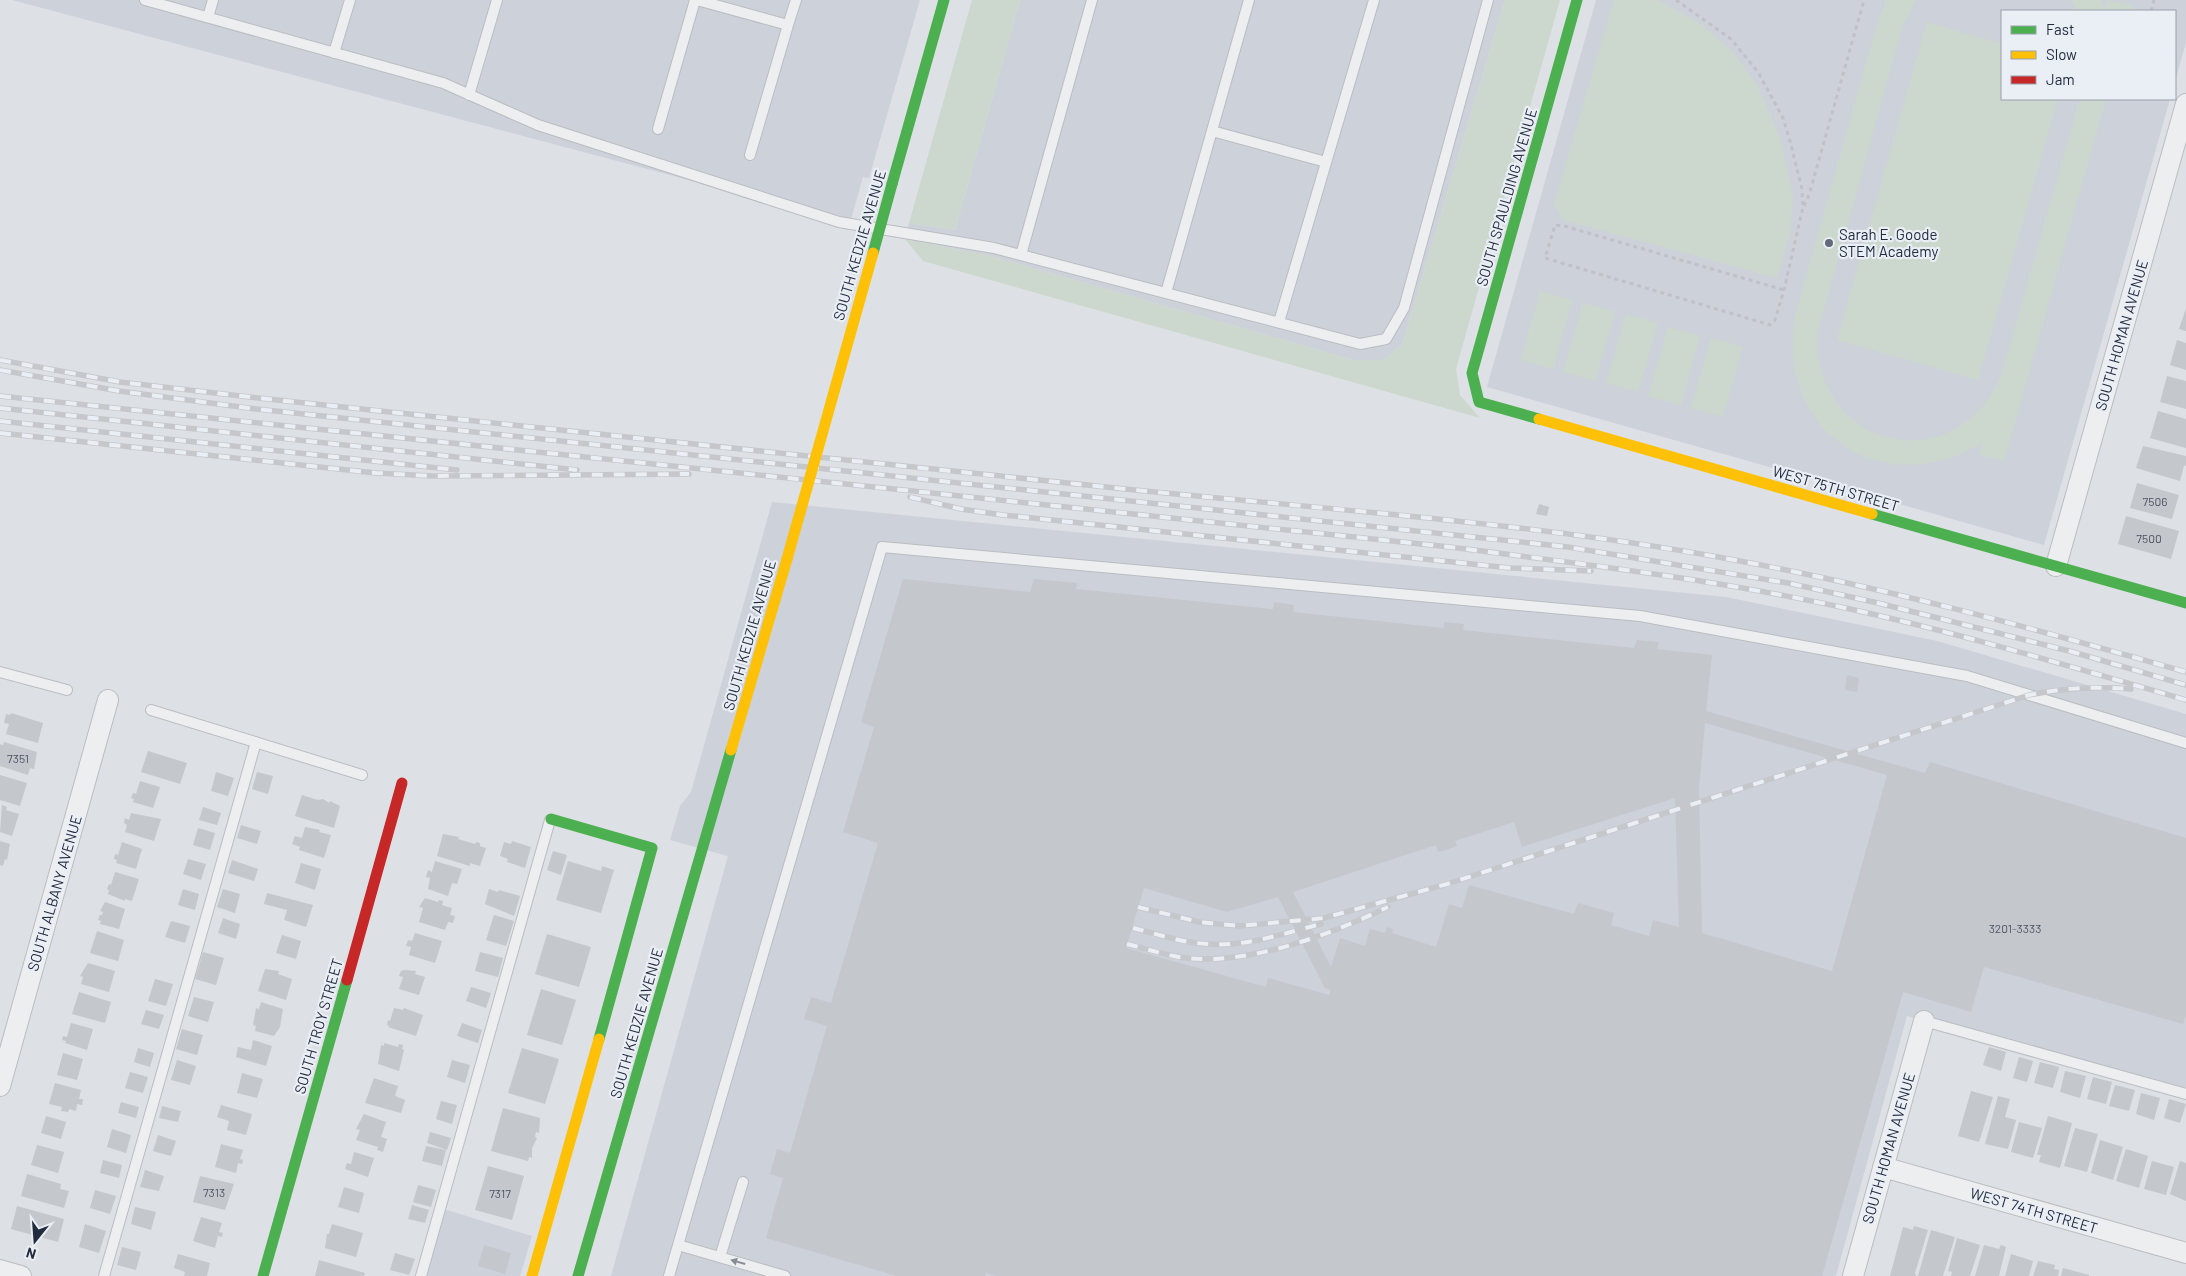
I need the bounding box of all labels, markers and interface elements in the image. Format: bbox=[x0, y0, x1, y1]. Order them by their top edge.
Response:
legend bbox=[2001, 10, 2176, 100]
text: Fast bbox=[2046, 20, 2074, 38]
text: Slow bbox=[2046, 45, 2077, 63]
text: Jam bbox=[2046, 70, 2075, 88]
street label: SOUTH SPAULDING AVENUE bbox=[1472, 106, 1540, 288]
street label: SOUTH KEDZIE AVENUE bbox=[829, 168, 889, 322]
place label: Sarah E. Goode STEM Academy bbox=[1839, 225, 1939, 260]
marker: Sarah E. Goode STEM Academy bbox=[1823, 237, 1835, 249]
street label: SOUTH HOMAN AVENUE bbox=[2091, 257, 2151, 413]
street label: WEST 75TH STREET bbox=[1771, 461, 1901, 515]
house number: 7506 bbox=[2143, 494, 2167, 508]
house number: 7500 bbox=[2136, 531, 2162, 545]
street label: SOUTH KEDZIE AVENUE bbox=[719, 558, 779, 712]
house number: 7351 bbox=[7, 751, 29, 765]
street label: SOUTH ALBANY AVENUE bbox=[23, 813, 85, 973]
house number: 3201-3333 bbox=[1989, 921, 2041, 935]
street label: SOUTH KEDZIE AVENUE bbox=[606, 946, 666, 1100]
street label: SOUTH TROY STREET bbox=[290, 956, 346, 1096]
street label: SOUTH HOMAN AVENUE bbox=[1858, 1070, 1918, 1226]
street label: WEST 74TH STREET bbox=[1968, 1183, 2100, 1237]
house number: 7313 bbox=[203, 1185, 225, 1199]
house number: 7317 bbox=[489, 1186, 511, 1200]
north arrow bbox=[10, 1216, 60, 1266]
text: N bbox=[24, 1244, 38, 1263]
one-way arrow bbox=[731, 1258, 746, 1266]

